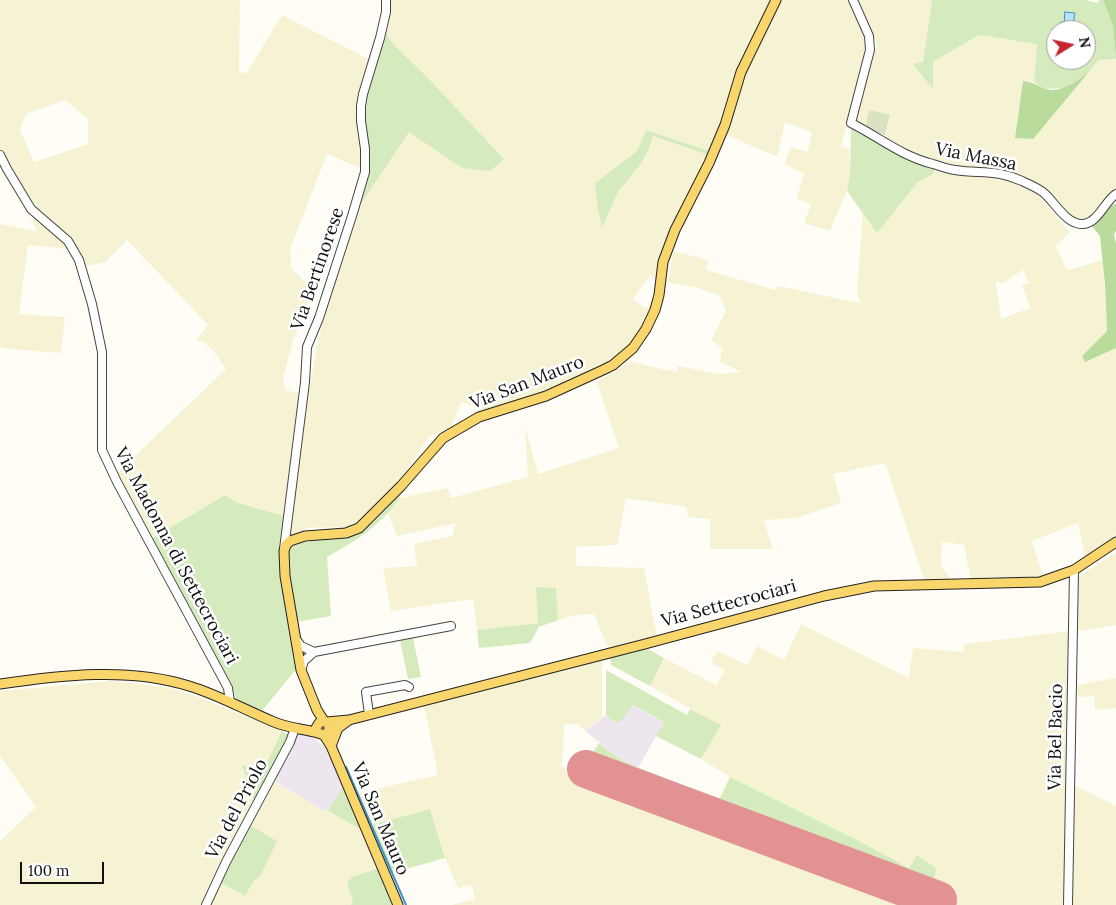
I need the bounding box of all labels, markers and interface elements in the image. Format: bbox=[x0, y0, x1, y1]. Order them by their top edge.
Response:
north arrow bbox=[1046, 20, 1096, 70]
text: N bbox=[1075, 36, 1095, 49]
street label: Via Massa bbox=[934, 139, 1018, 175]
street label: Via Bertinorese bbox=[287, 205, 349, 333]
street label: Via San Mauro bbox=[467, 351, 587, 415]
street label: Via Madonna di Settecrociari bbox=[110, 444, 242, 668]
street label: Via Settecrociari bbox=[659, 576, 799, 632]
street label: Via Bel Bacio bbox=[1044, 683, 1068, 791]
street label: Via del Priolo bbox=[202, 755, 272, 863]
street label: Via San Mauro bbox=[347, 759, 413, 879]
scale bar bbox=[22, 852, 106, 884]
text: 100 m bbox=[28, 861, 69, 880]

